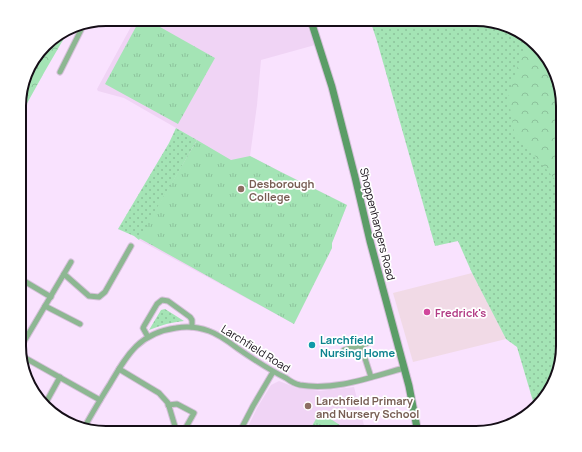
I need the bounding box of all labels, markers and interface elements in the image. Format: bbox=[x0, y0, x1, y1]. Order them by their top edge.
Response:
street label: Shoppenhangers Road bbox=[357, 166, 399, 282]
place label: Desborough College bbox=[249, 176, 315, 204]
marker: Desborough College bbox=[236, 184, 246, 194]
place label: Fredrick's bbox=[435, 305, 486, 320]
marker: Fredrick's bbox=[422, 307, 432, 317]
street label: Larchfield Road bbox=[219, 321, 293, 375]
place label: Larchfield Nursing Home bbox=[320, 332, 395, 360]
marker: Larchfield Nursing Home bbox=[307, 340, 317, 350]
place label: Larchfield Primary and Nursery School bbox=[316, 393, 419, 421]
marker: Larchfield Primary and Nursery School bbox=[303, 401, 313, 411]

